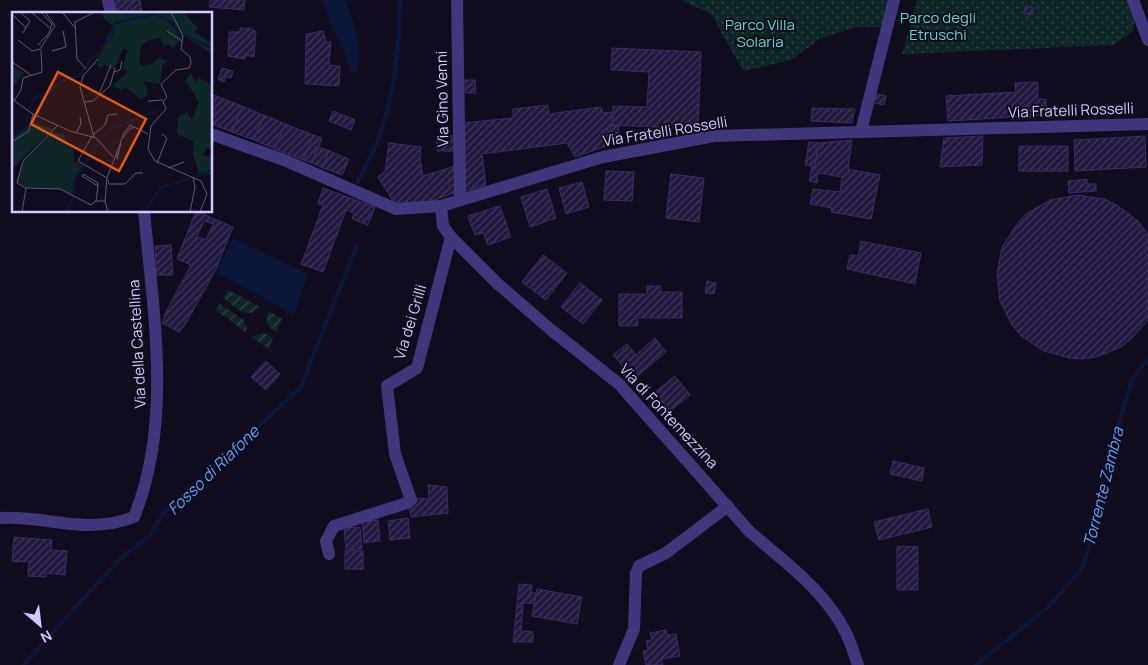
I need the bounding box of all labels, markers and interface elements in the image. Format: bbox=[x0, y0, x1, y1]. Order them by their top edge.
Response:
park label: Parco degli Etruschi bbox=[900, 7, 976, 45]
inset map bbox=[12, 12, 212, 212]
park label: Parco Villa Solaria bbox=[725, 14, 795, 52]
street label: Via Gino Venni bbox=[431, 51, 453, 147]
street label: Via Fratelli Rosselli bbox=[1008, 97, 1134, 123]
street label: Via Fratelli Rosselli bbox=[601, 111, 729, 151]
street label: Via della Castellina bbox=[123, 279, 151, 409]
street label: Via dei Grilli bbox=[389, 282, 431, 362]
street label: Via di Fontemezzina bbox=[615, 359, 723, 473]
water label: Fosso di Riafone bbox=[162, 419, 265, 519]
water label: Torrente Zambra bbox=[1078, 424, 1129, 549]
north arrow bbox=[15, 600, 65, 650]
text: N bbox=[37, 626, 55, 648]

